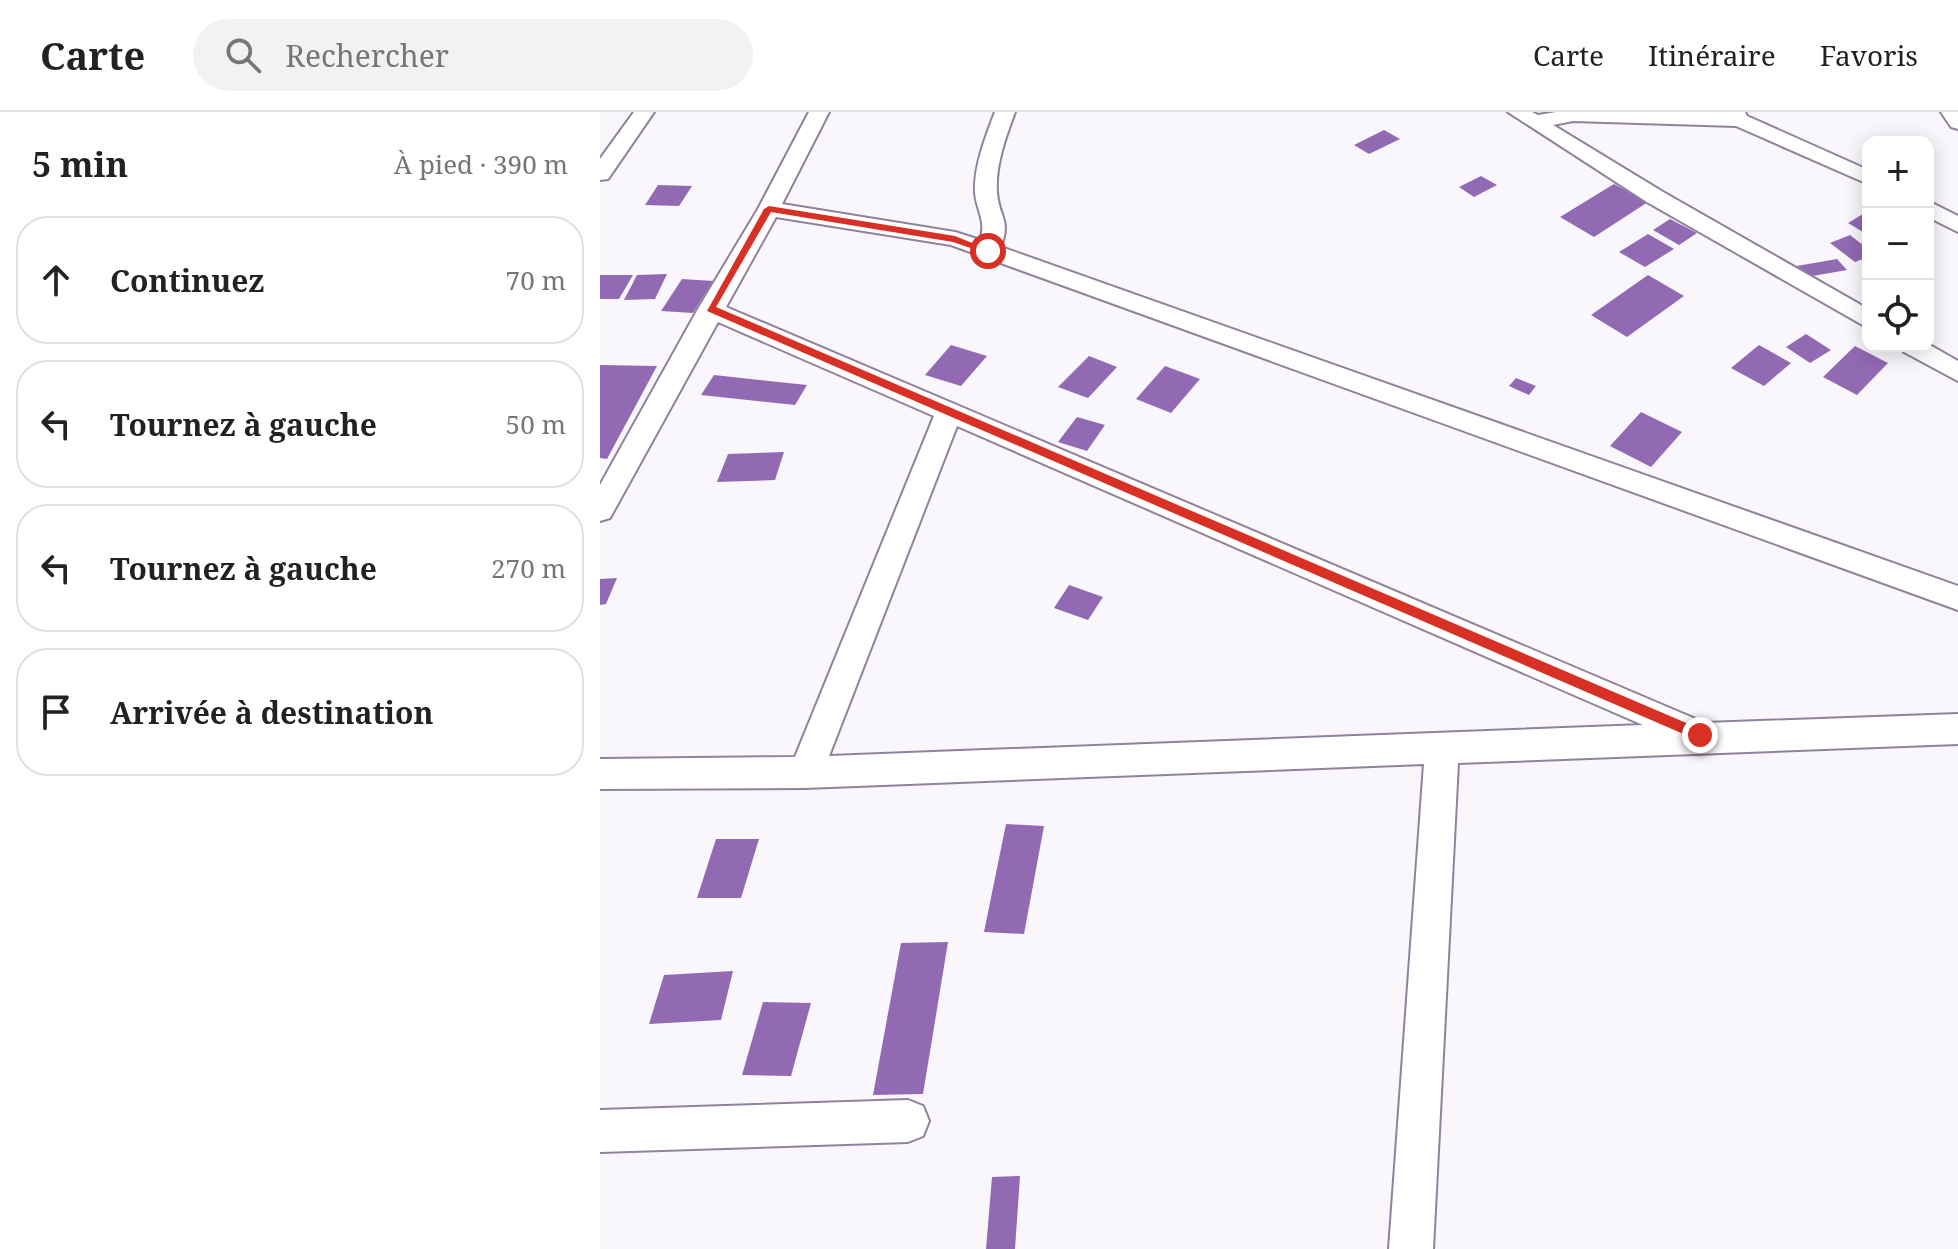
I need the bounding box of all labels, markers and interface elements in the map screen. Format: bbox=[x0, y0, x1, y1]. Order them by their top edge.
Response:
search box bbox=[193, 19, 753, 91]
text: Carte bbox=[40, 29, 145, 81]
icon: search bbox=[221, 33, 265, 77]
text: Rechercher bbox=[285, 35, 449, 76]
text: Carte bbox=[1533, 36, 1604, 74]
text: Itinéraire bbox=[1648, 36, 1776, 74]
text: Favoris bbox=[1820, 36, 1918, 74]
map controls bbox=[1862, 136, 1934, 352]
button: + bbox=[1862, 136, 1934, 208]
text: 5 min bbox=[32, 141, 128, 187]
text: À pied · 390 m bbox=[394, 146, 568, 182]
button: − bbox=[1862, 208, 1934, 280]
route start bbox=[970, 233, 1006, 269]
icon: ahead bbox=[34, 258, 78, 302]
text: Continuez bbox=[110, 260, 264, 301]
text: 70 m bbox=[506, 262, 566, 298]
button: locate bbox=[1862, 280, 1934, 352]
icon: left bbox=[34, 402, 78, 446]
text: Tournez à gauche bbox=[110, 404, 377, 445]
text: 50 m bbox=[506, 406, 566, 442]
icon: left bbox=[34, 546, 78, 590]
text: Tournez à gauche bbox=[110, 548, 377, 589]
text: 270 m bbox=[491, 550, 566, 586]
icon: arrive bbox=[34, 690, 78, 734]
text: Arrivée à destination bbox=[110, 692, 434, 733]
route end bbox=[1682, 717, 1718, 753]

